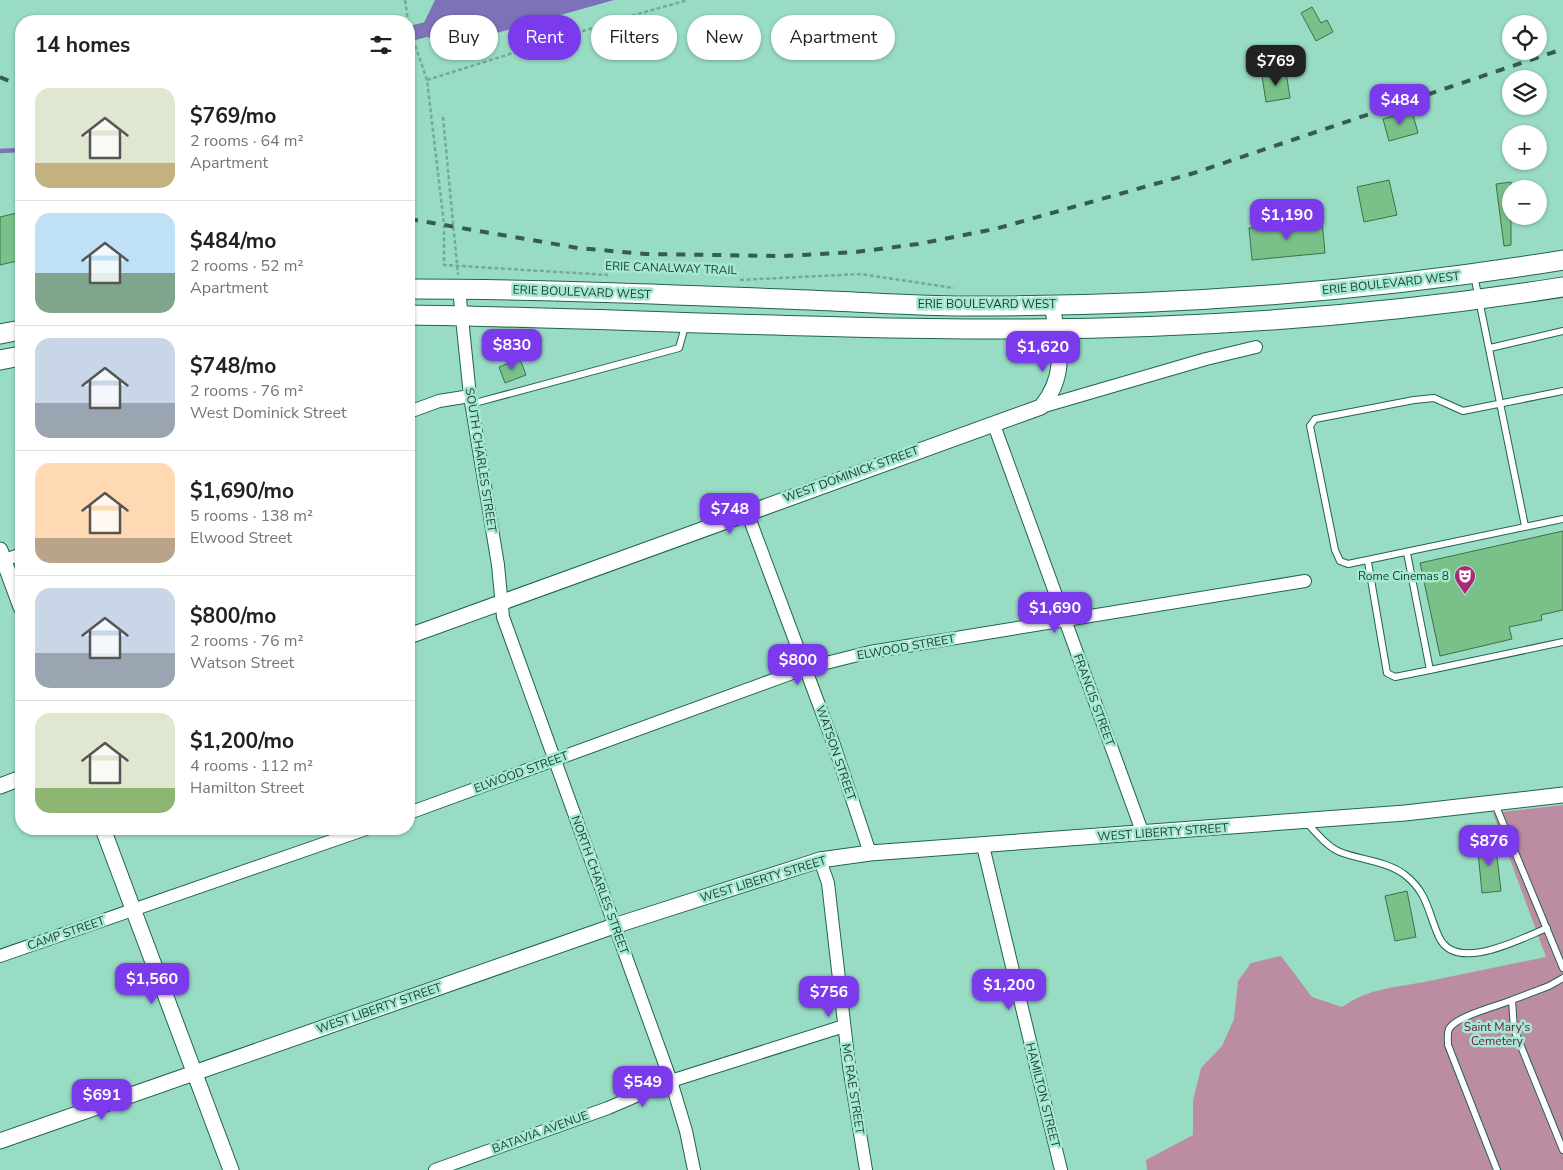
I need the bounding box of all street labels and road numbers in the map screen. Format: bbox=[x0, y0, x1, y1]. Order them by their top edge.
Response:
street label: ERIE CANALWAY TRAIL bbox=[605, 258, 738, 278]
street label: ERIE BOULEVARD WEST bbox=[1321, 268, 1461, 298]
street label: ERIE BOULEVARD WEST bbox=[512, 282, 652, 302]
street label: ERIE BOULEVARD WEST bbox=[918, 296, 1057, 312]
street label: SOUTH CHARLES STREET bbox=[462, 387, 500, 534]
street label: WEST DOMINICK STREET bbox=[781, 442, 922, 506]
street label: ELWOOD STREET bbox=[856, 630, 957, 663]
street label: FRANCIS STREET bbox=[1070, 652, 1118, 749]
street label: WATSON STREET bbox=[812, 703, 860, 803]
street label: ELWOOD STREET bbox=[472, 747, 571, 796]
street label: NORTH CHARLES STREET bbox=[567, 813, 633, 957]
street label: WEST LIBERTY STREET bbox=[1097, 819, 1230, 845]
street label: WEST LIBERTY STREET bbox=[698, 852, 829, 906]
street label: CAMP STREET bbox=[25, 912, 108, 954]
street label: WEST LIBERTY STREET bbox=[314, 979, 444, 1037]
street label: HAMILTON STREET bbox=[1022, 1041, 1064, 1150]
street label: MC RAE STREET bbox=[838, 1042, 868, 1136]
street label: BATAVIA AVENUE bbox=[490, 1107, 590, 1157]

